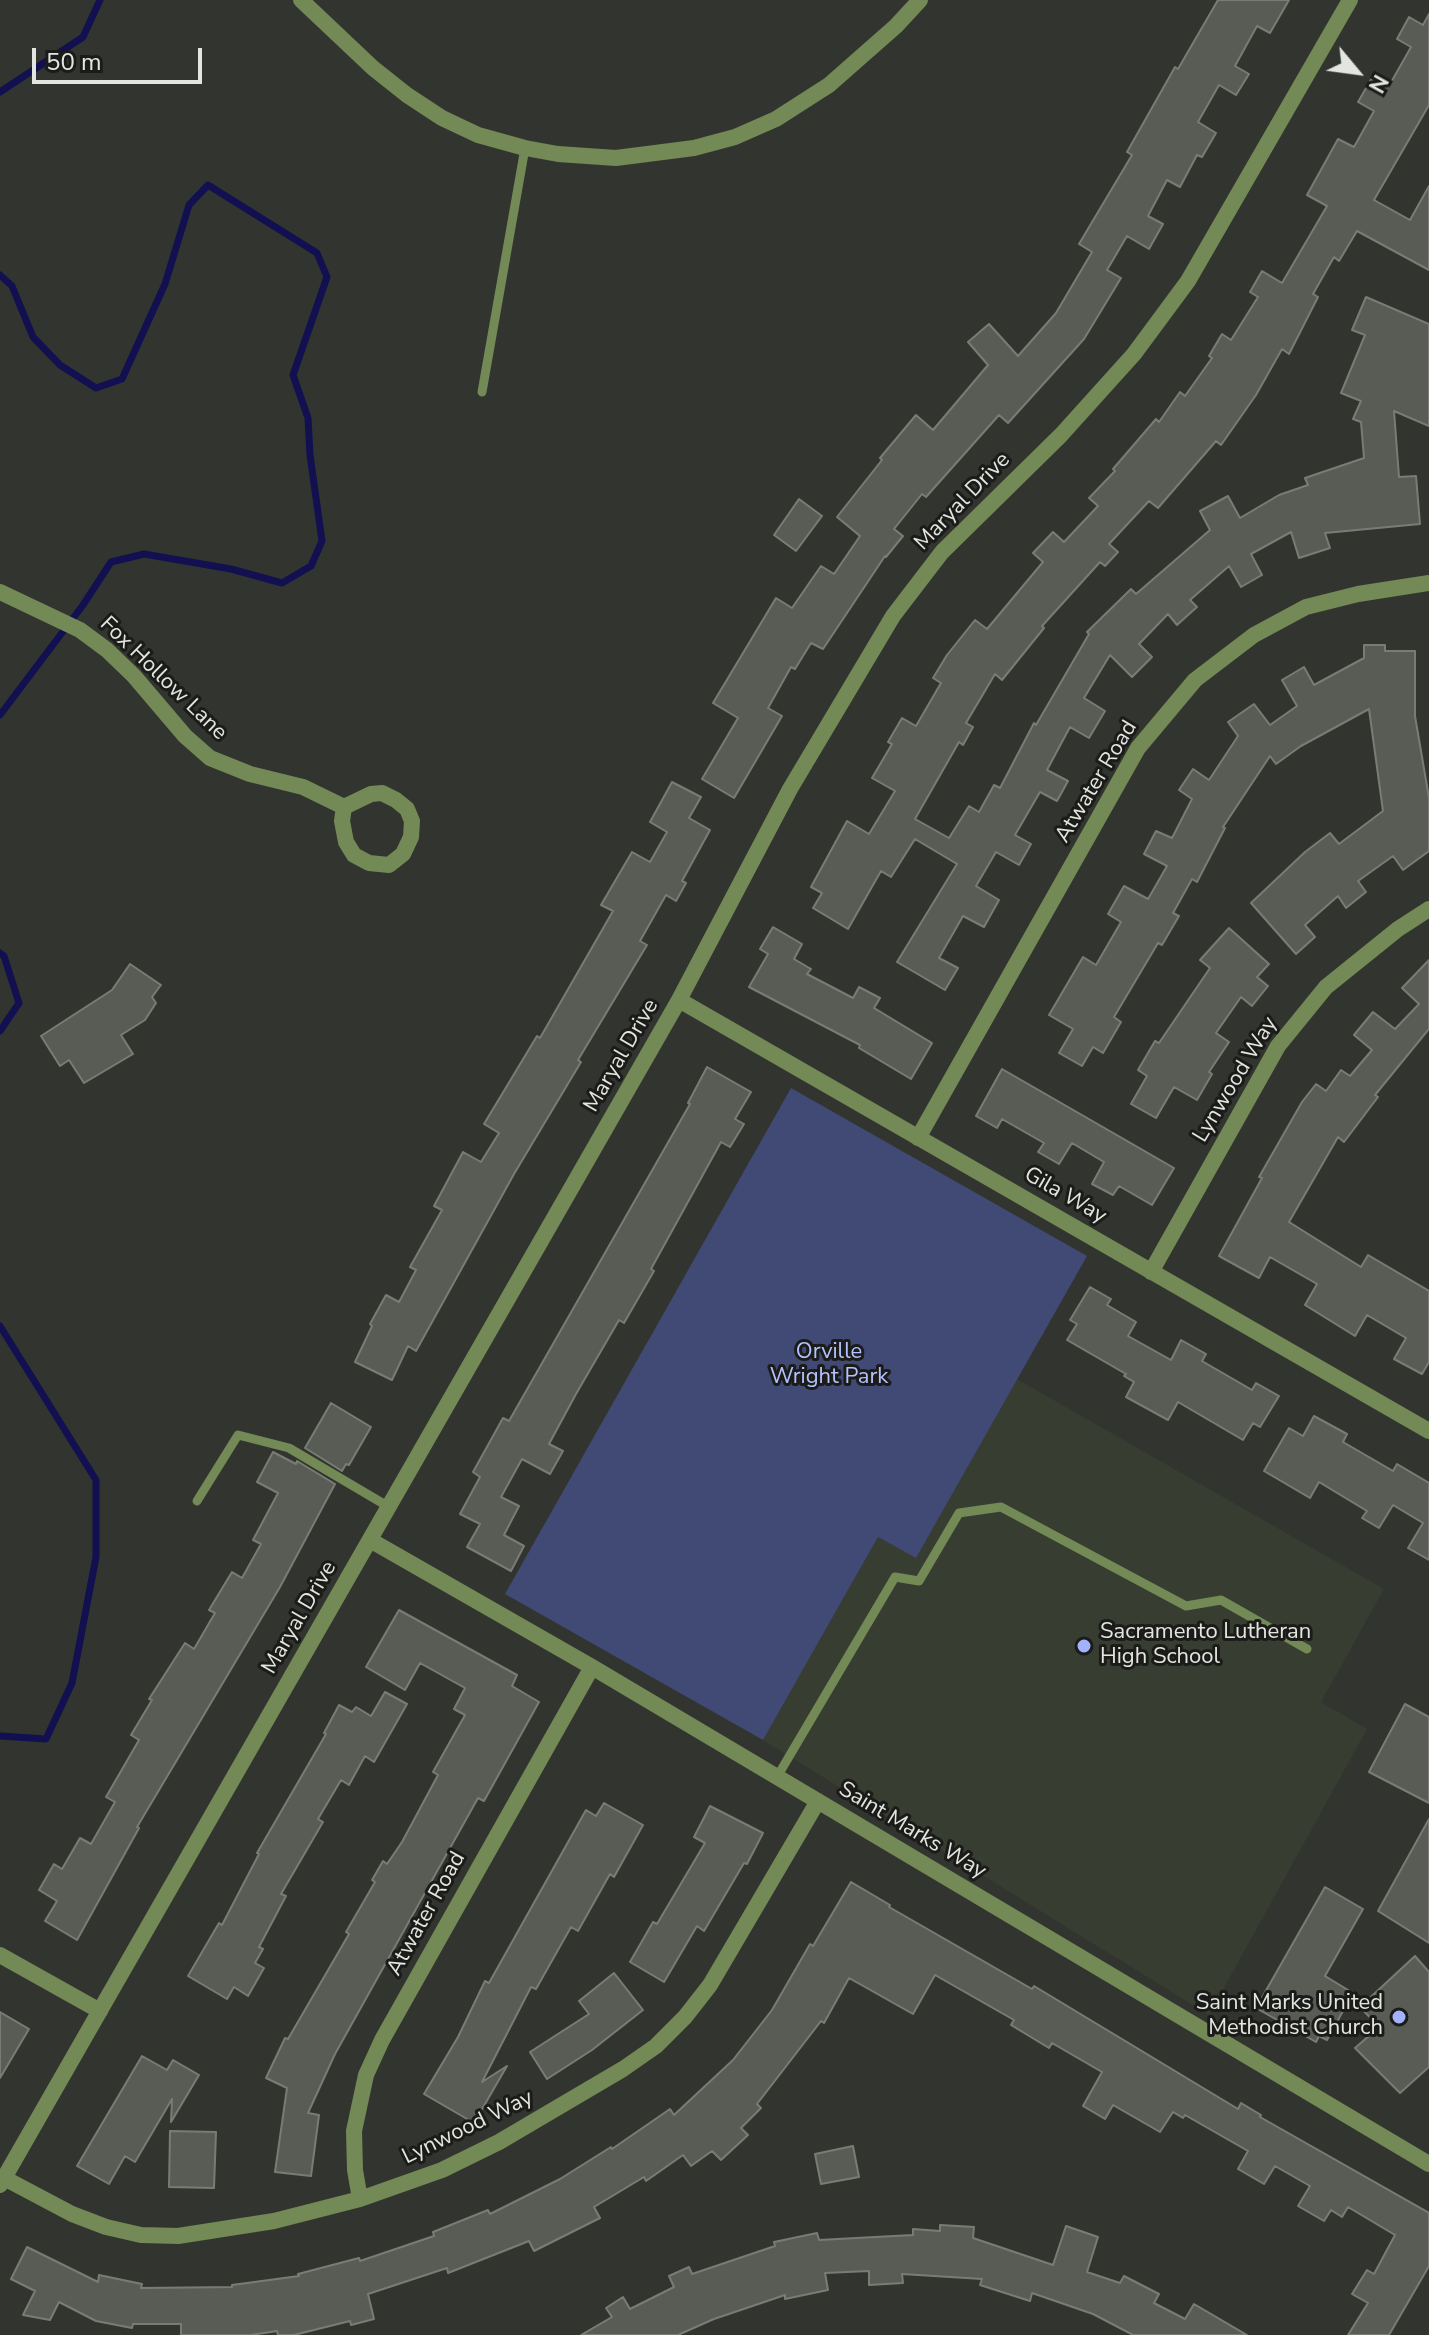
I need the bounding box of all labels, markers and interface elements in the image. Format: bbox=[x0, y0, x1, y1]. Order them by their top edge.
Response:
scale bar bbox=[36, 32, 206, 82]
north arrow bbox=[1317, 32, 1397, 112]
text: 50 m bbox=[46, 46, 102, 78]
text: N bbox=[1361, 69, 1395, 98]
street label: Maryal Drive bbox=[910, 447, 1016, 557]
street label: Fox Hollow Lane bbox=[94, 612, 232, 746]
street label: Atwater Road bbox=[1050, 716, 1144, 848]
street label: Maryal Drive bbox=[579, 995, 665, 1117]
street label: Lynwood Way bbox=[1188, 1012, 1284, 1148]
street label: Gila Way bbox=[1019, 1162, 1111, 1230]
park label: Orville Wright Park bbox=[770, 1340, 888, 1392]
street label: Maryal Drive bbox=[257, 1557, 343, 1679]
place label: Sacramento Lutheran High School bbox=[1100, 1620, 1311, 1672]
marker: Sacramento Lutheran High School bbox=[1075, 1637, 1093, 1655]
street label: Saint Marks Way bbox=[833, 1777, 991, 1885]
street label: Atwater Road bbox=[382, 1847, 472, 1981]
place label: Saint Marks United Methodist Church bbox=[1196, 1991, 1383, 2042]
marker: Saint Marks United Methodist Church bbox=[1390, 2008, 1408, 2026]
street label: Lynwood Way bbox=[398, 2085, 538, 2171]

